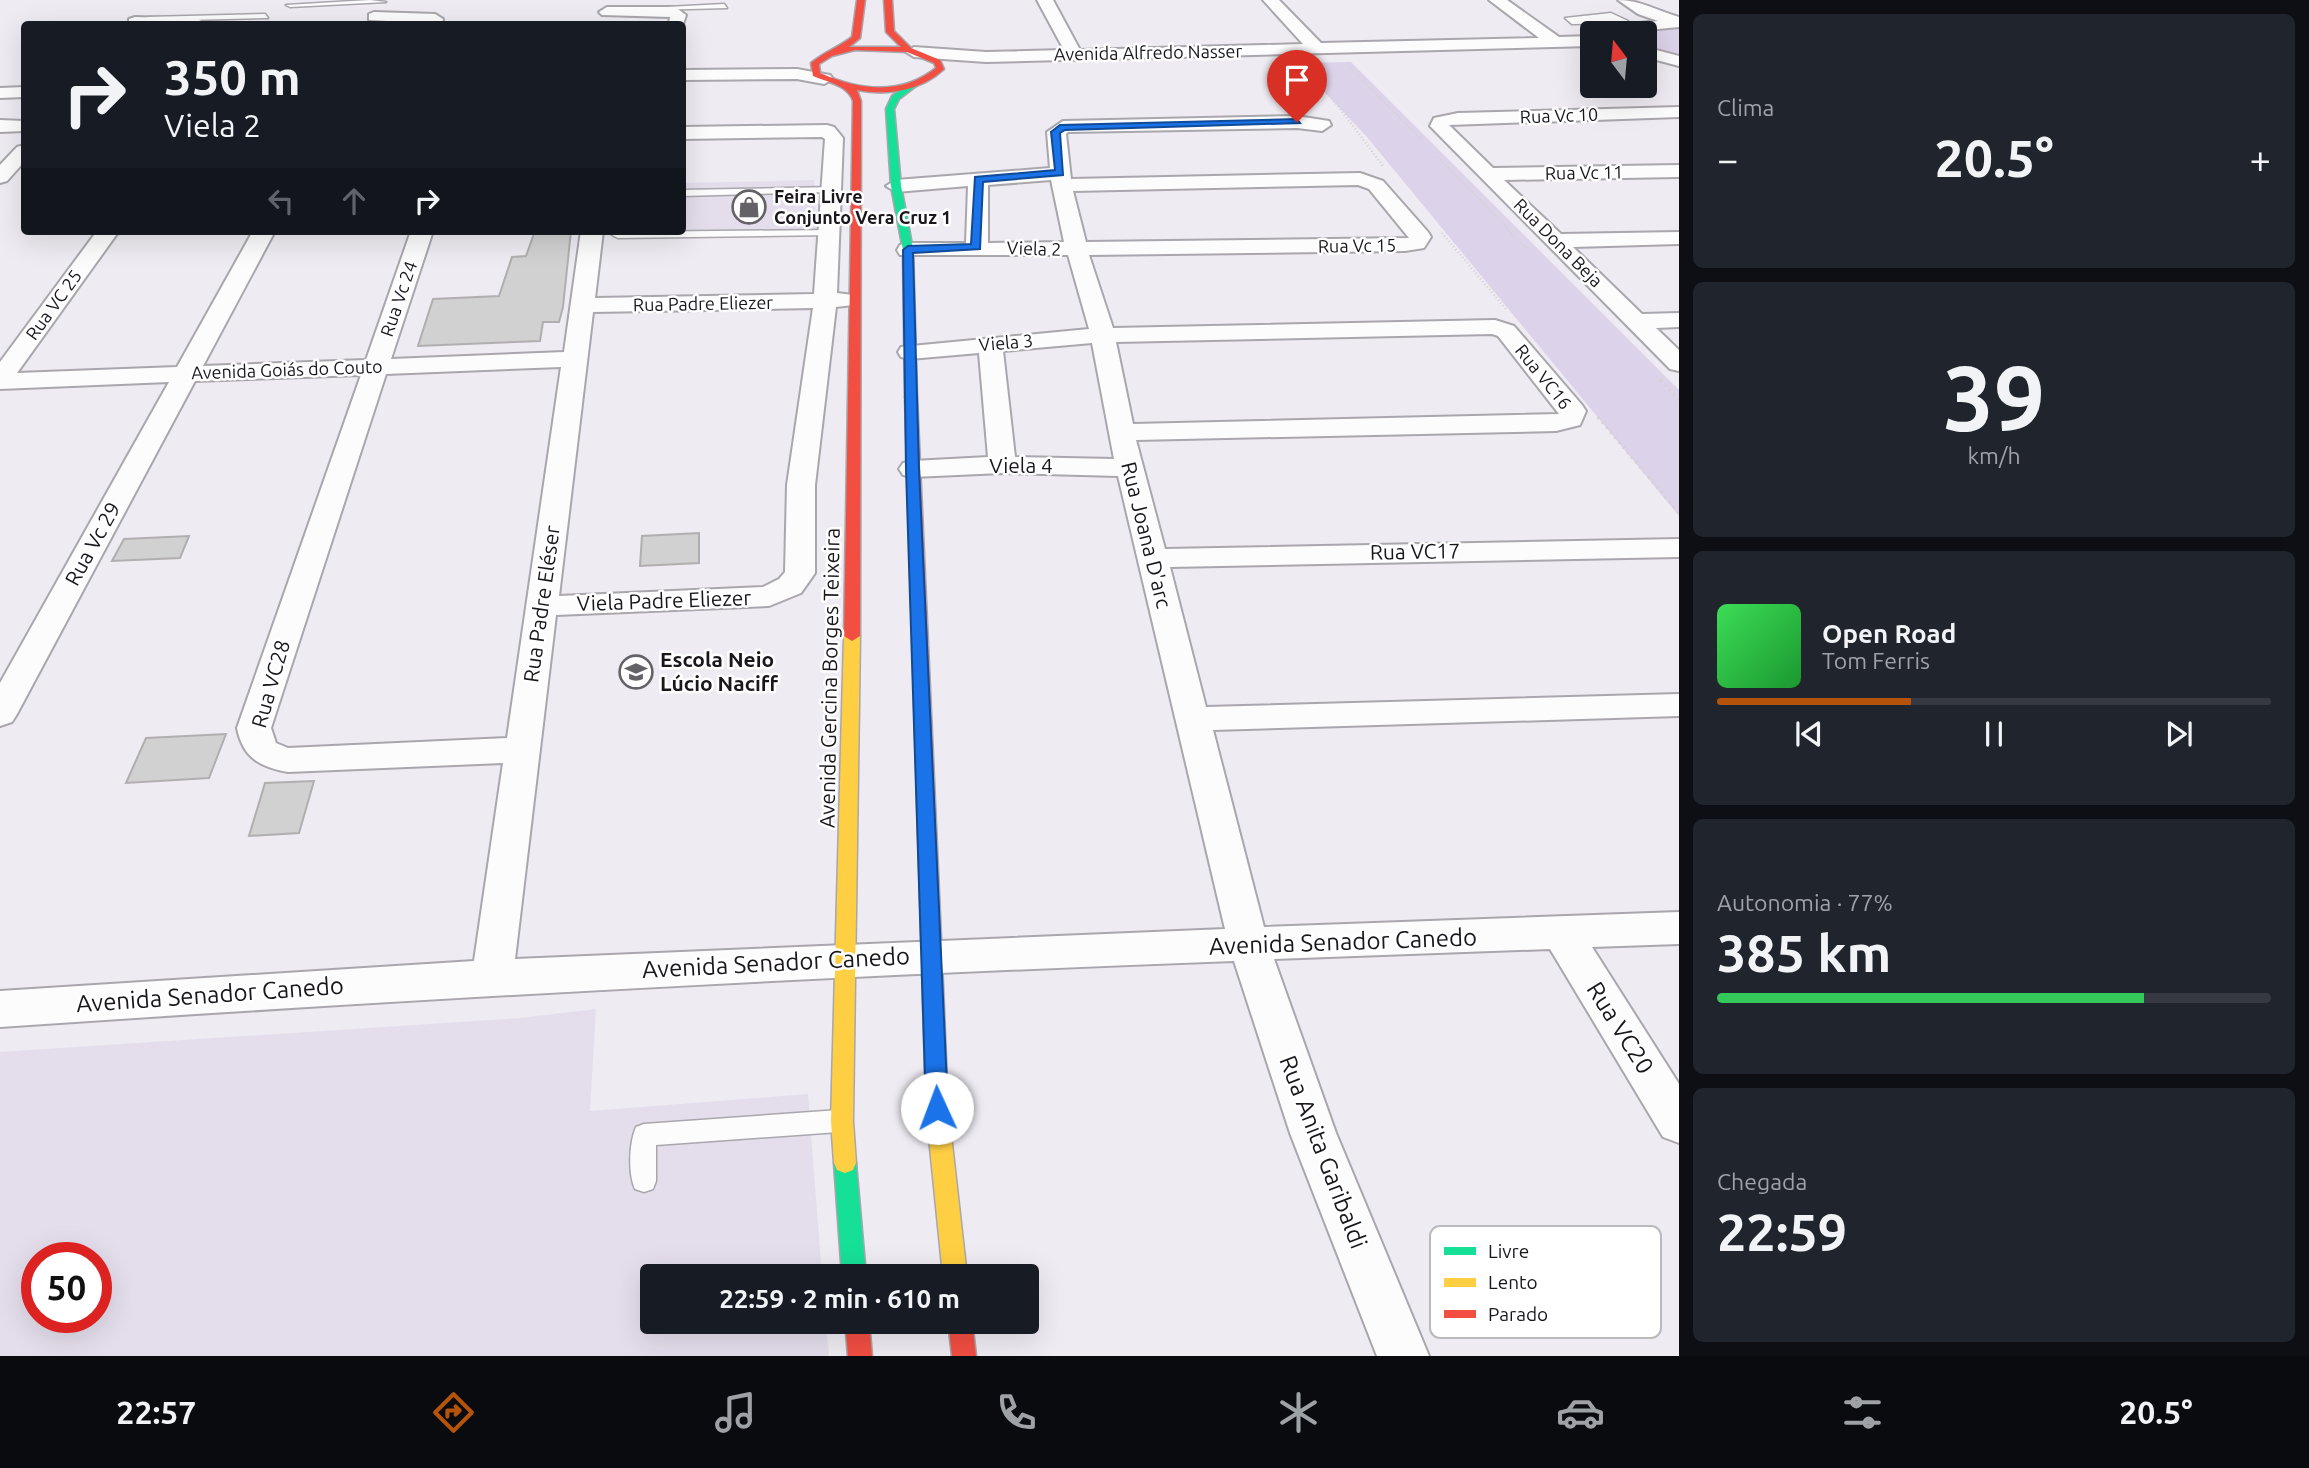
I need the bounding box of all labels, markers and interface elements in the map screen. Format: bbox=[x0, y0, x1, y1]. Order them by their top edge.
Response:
north arrow bbox=[1580, 21, 1657, 98]
map controls bbox=[1580, 21, 1657, 98]
street label: Avenida Alfredo Nasser bbox=[1054, 40, 1243, 64]
icon: right bbox=[49, 49, 140, 140]
text: 350 m bbox=[164, 49, 301, 104]
pin bbox=[1267, 50, 1327, 122]
icon: arrive bbox=[1278, 61, 1316, 99]
text: Clima bbox=[1717, 95, 1774, 120]
street label: Rua Vc 10 bbox=[1519, 104, 1599, 126]
text: Viela 2 bbox=[164, 107, 261, 143]
text: 20.5° bbox=[1934, 129, 2054, 187]
text: − bbox=[1717, 138, 1738, 180]
text: + bbox=[2250, 138, 2271, 180]
street label: Rua Vc 11 bbox=[1545, 161, 1623, 183]
icon: left bbox=[262, 182, 300, 220]
icon: ahead bbox=[335, 182, 373, 220]
icon: right bbox=[408, 182, 446, 220]
place label: Feira Livre Conjunto Vera Cruz 1 bbox=[774, 186, 951, 227]
shop icon: Feira Livre Conjunto Vera Cruz 1 bbox=[730, 188, 768, 226]
street label: Rua Dona Beja bbox=[1510, 194, 1607, 291]
street label: Rua Vc 15 bbox=[1318, 234, 1396, 256]
street label: Viela 2 bbox=[1006, 237, 1062, 259]
street label: Rua Vc 24 bbox=[376, 258, 420, 339]
street label: Rua VC 25 bbox=[21, 266, 85, 343]
street label: Rua Padre Eliezer bbox=[633, 292, 773, 314]
street label: Viela 3 bbox=[978, 330, 1034, 354]
street label: Rua VC16 bbox=[1512, 340, 1576, 413]
text: 39 bbox=[1943, 346, 2045, 448]
street label: Avenida Goiás do Couto bbox=[191, 356, 383, 382]
text: km/h bbox=[1967, 443, 2021, 468]
street label: Viela 4 bbox=[989, 453, 1053, 477]
street label: Rua Joana D'arc bbox=[1117, 459, 1177, 611]
street label: Rua Vc 29 bbox=[59, 498, 125, 589]
street label: Rua Padre Eléser bbox=[518, 524, 564, 684]
street label: Avenida Gercina Borges Teixeira bbox=[814, 528, 844, 828]
street label: Rua VC17 bbox=[1370, 538, 1460, 564]
street label: Viela Padre Eliezer bbox=[576, 585, 752, 615]
text: Open Road bbox=[1822, 619, 1956, 648]
street label: Rua VC28 bbox=[246, 637, 294, 730]
place label: Escola Neio Lúcio Naciff bbox=[660, 647, 779, 695]
text: Tom Ferris bbox=[1822, 648, 1930, 673]
school or university icon: Escola Neio Lúcio Naciff bbox=[617, 653, 655, 691]
icon: previous bbox=[1790, 715, 1828, 753]
icon: pause bbox=[1975, 715, 2013, 753]
icon: next bbox=[2160, 715, 2198, 753]
text: Autonomia · 77% bbox=[1717, 890, 1893, 915]
street label: Avenida Senador Canedo bbox=[1208, 923, 1477, 960]
text: 385 km bbox=[1717, 924, 1891, 982]
street label: Avenida Senador Canedo bbox=[641, 942, 911, 983]
street label: Avenida Senador Canedo bbox=[75, 972, 345, 1017]
street label: Rua VC20 bbox=[1582, 977, 1659, 1079]
street label: Rua Anita Garibaldi bbox=[1274, 1051, 1373, 1252]
position arrow bbox=[900, 1071, 974, 1145]
text: Chegada bbox=[1717, 1169, 1807, 1194]
text: 22:59 bbox=[1717, 1203, 1847, 1261]
legend bbox=[1430, 1226, 1661, 1338]
text: Livre bbox=[1488, 1240, 1529, 1262]
speed limit sign: 50 bbox=[21, 1242, 112, 1333]
text: Lento bbox=[1488, 1271, 1538, 1293]
text: 22:59 · 2 min · 610 m bbox=[719, 1284, 960, 1313]
text: Parado bbox=[1488, 1303, 1548, 1325]
icon: directions bbox=[429, 1388, 478, 1437]
icon: music bbox=[711, 1388, 760, 1437]
icon: phone bbox=[992, 1388, 1041, 1437]
icon: climate bbox=[1274, 1388, 1323, 1437]
icon: car bbox=[1556, 1388, 1605, 1437]
icon: filters bbox=[1838, 1388, 1887, 1437]
text: 22:57 bbox=[116, 1394, 196, 1430]
text: 20.5° bbox=[2119, 1394, 2193, 1430]

